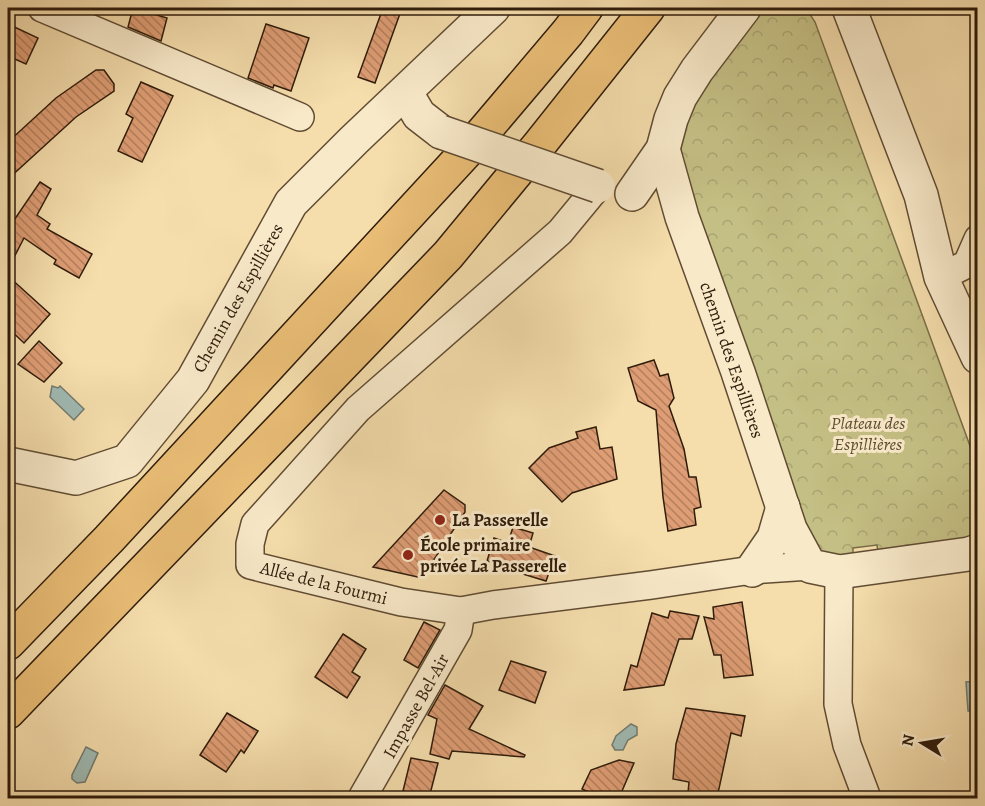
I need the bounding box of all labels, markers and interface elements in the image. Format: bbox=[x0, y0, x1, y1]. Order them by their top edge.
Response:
street label: Chemin des Espillières bbox=[187, 219, 289, 377]
street label: chemin des Espillières bbox=[694, 279, 770, 441]
park label: Plateau des Espillières bbox=[831, 411, 905, 456]
place label: La Passerelle bbox=[452, 508, 548, 532]
marker: La Passerelle bbox=[433, 513, 447, 527]
place label: École primaire privée La Passerelle bbox=[420, 533, 567, 578]
marker: École primaire privée La Passerelle bbox=[401, 548, 415, 562]
street label: Allée de la Fourmi bbox=[257, 555, 390, 610]
street label: Impasse Bel-Air bbox=[377, 649, 455, 763]
north arrow bbox=[892, 713, 952, 773]
text: N bbox=[896, 732, 920, 748]

